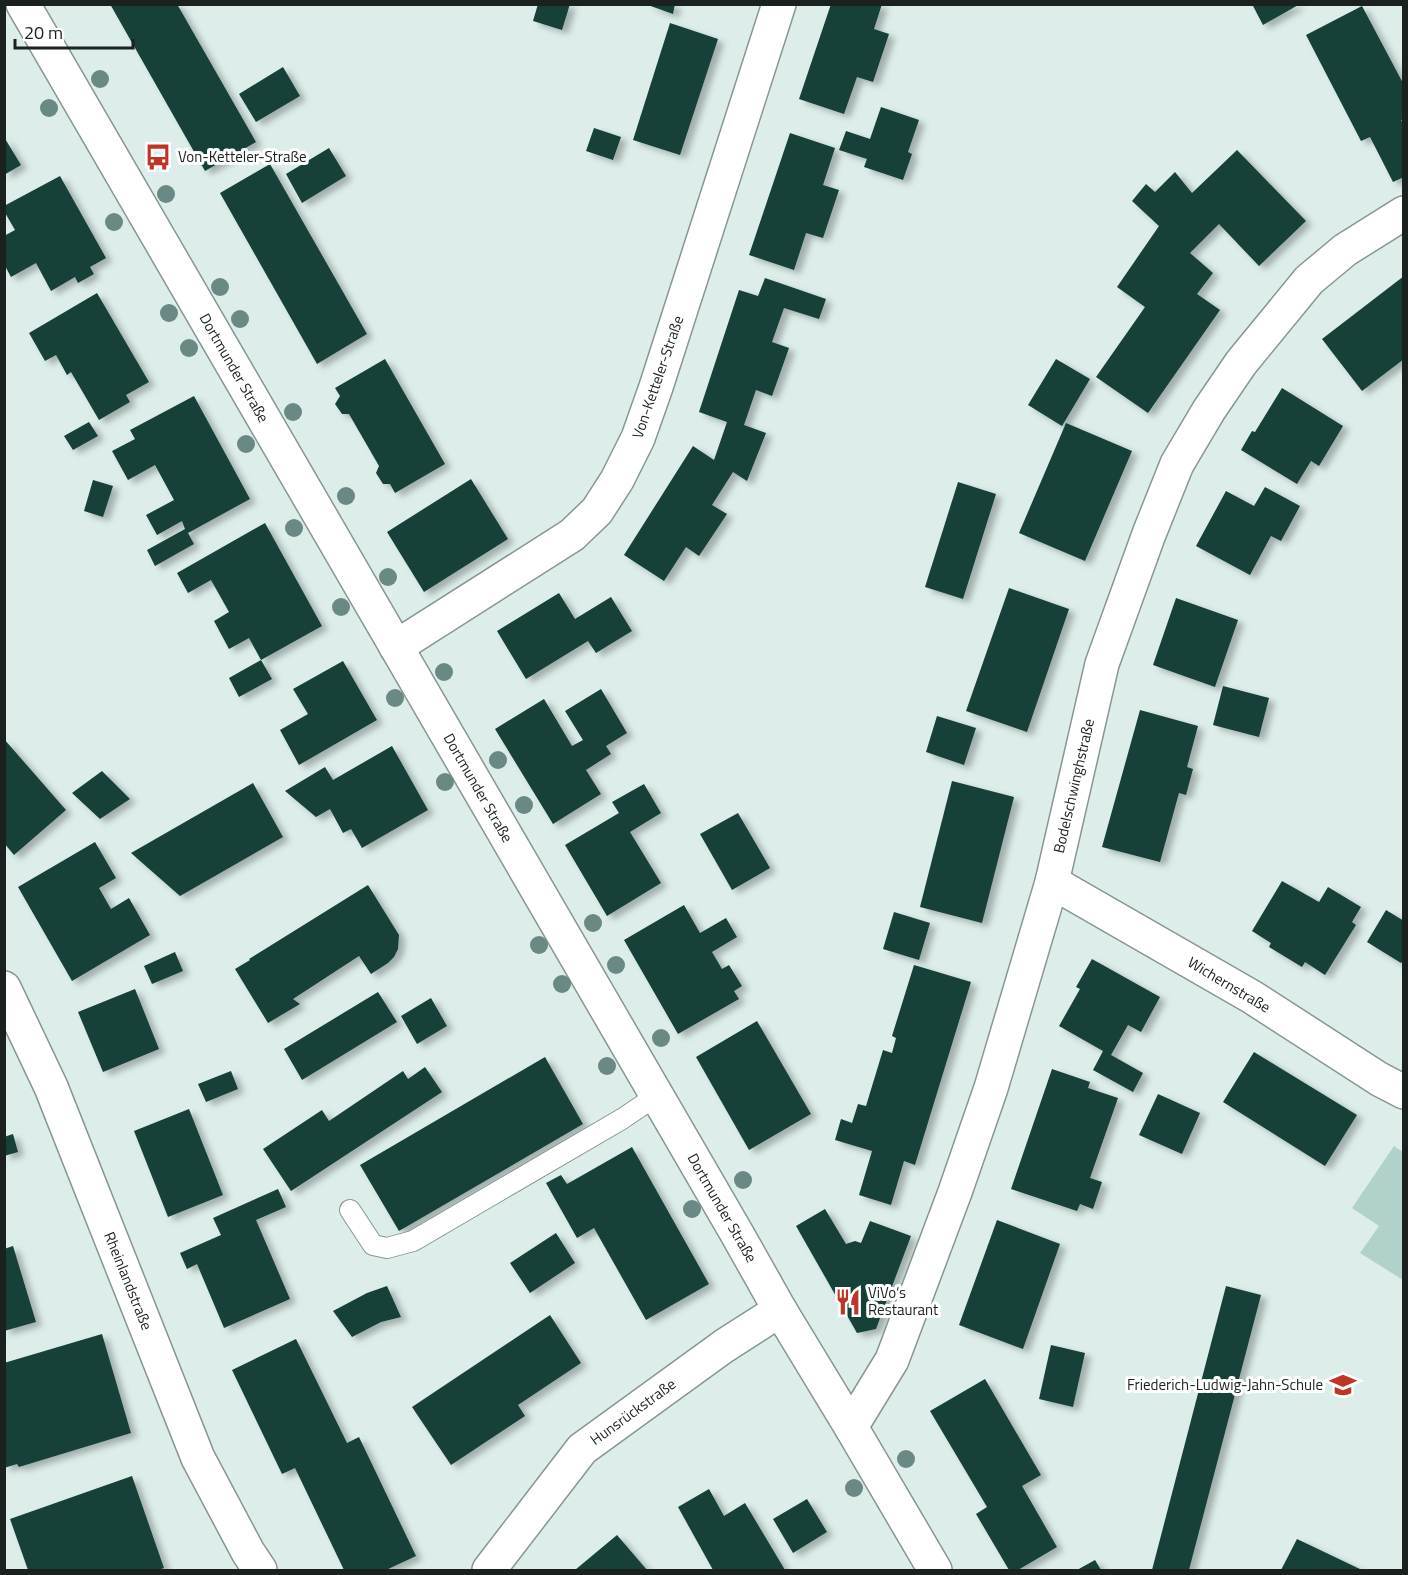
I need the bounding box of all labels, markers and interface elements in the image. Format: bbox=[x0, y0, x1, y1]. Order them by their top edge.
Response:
scale bar bbox=[15, 12, 134, 50]
text: 20 m bbox=[24, 19, 63, 46]
bus stop icon: Von-Ketteler-Straße bbox=[143, 142, 173, 172]
place label: Von-Ketteler-Straße bbox=[178, 145, 307, 168]
street label: Dortmunder Straße bbox=[194, 309, 275, 427]
street label: Von-Ketteler-Straße bbox=[626, 312, 689, 441]
street label: Bodelschwinghstraße bbox=[1047, 716, 1100, 855]
street label: Dortmunder Straße bbox=[438, 729, 519, 847]
street label: Wichernstraße bbox=[1183, 951, 1275, 1018]
street label: Dortmunder Straße bbox=[682, 1149, 763, 1267]
street label: Rheinlandstraße bbox=[98, 1228, 159, 1333]
place label: ViVo‘s Restaurant bbox=[868, 1281, 939, 1321]
restaurant icon: ViVo‘s Restaurant bbox=[833, 1287, 863, 1317]
school or university icon: Friederich-Ludwig-Jahn-Schule bbox=[1328, 1370, 1358, 1400]
street label: Hunsrückstraße bbox=[585, 1373, 680, 1451]
place label: Friederich-Ludwig-Jahn-Schule bbox=[1127, 1373, 1323, 1396]

